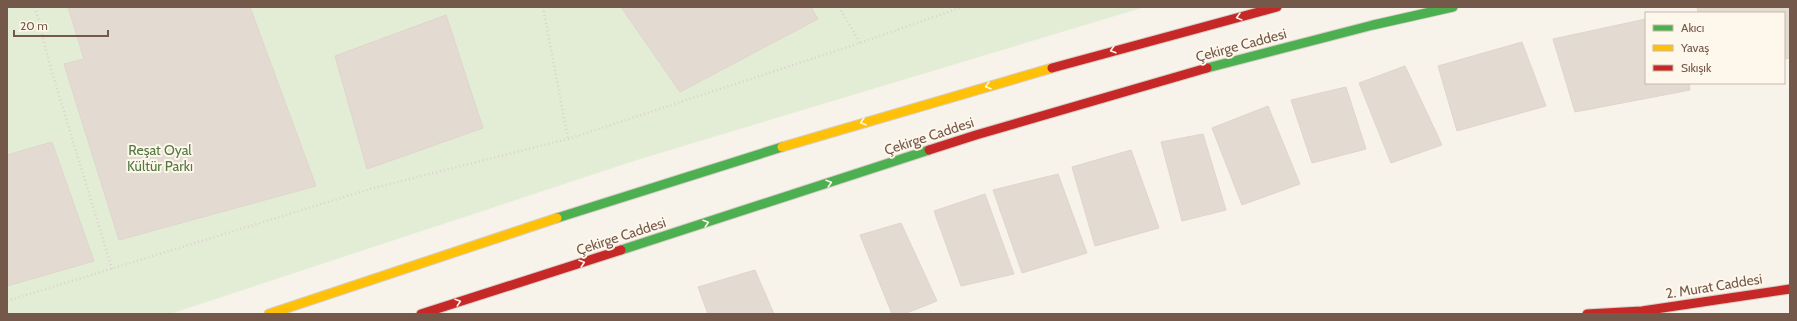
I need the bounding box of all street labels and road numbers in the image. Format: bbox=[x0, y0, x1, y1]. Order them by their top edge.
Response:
street label: Çekirge Caddesi bbox=[1194, 24, 1288, 66]
street label: Çekirge Caddesi bbox=[882, 113, 976, 159]
street label: Çekirge Caddesi bbox=[574, 213, 668, 259]
street label: 2. Murat Caddesi bbox=[1664, 269, 1764, 303]

